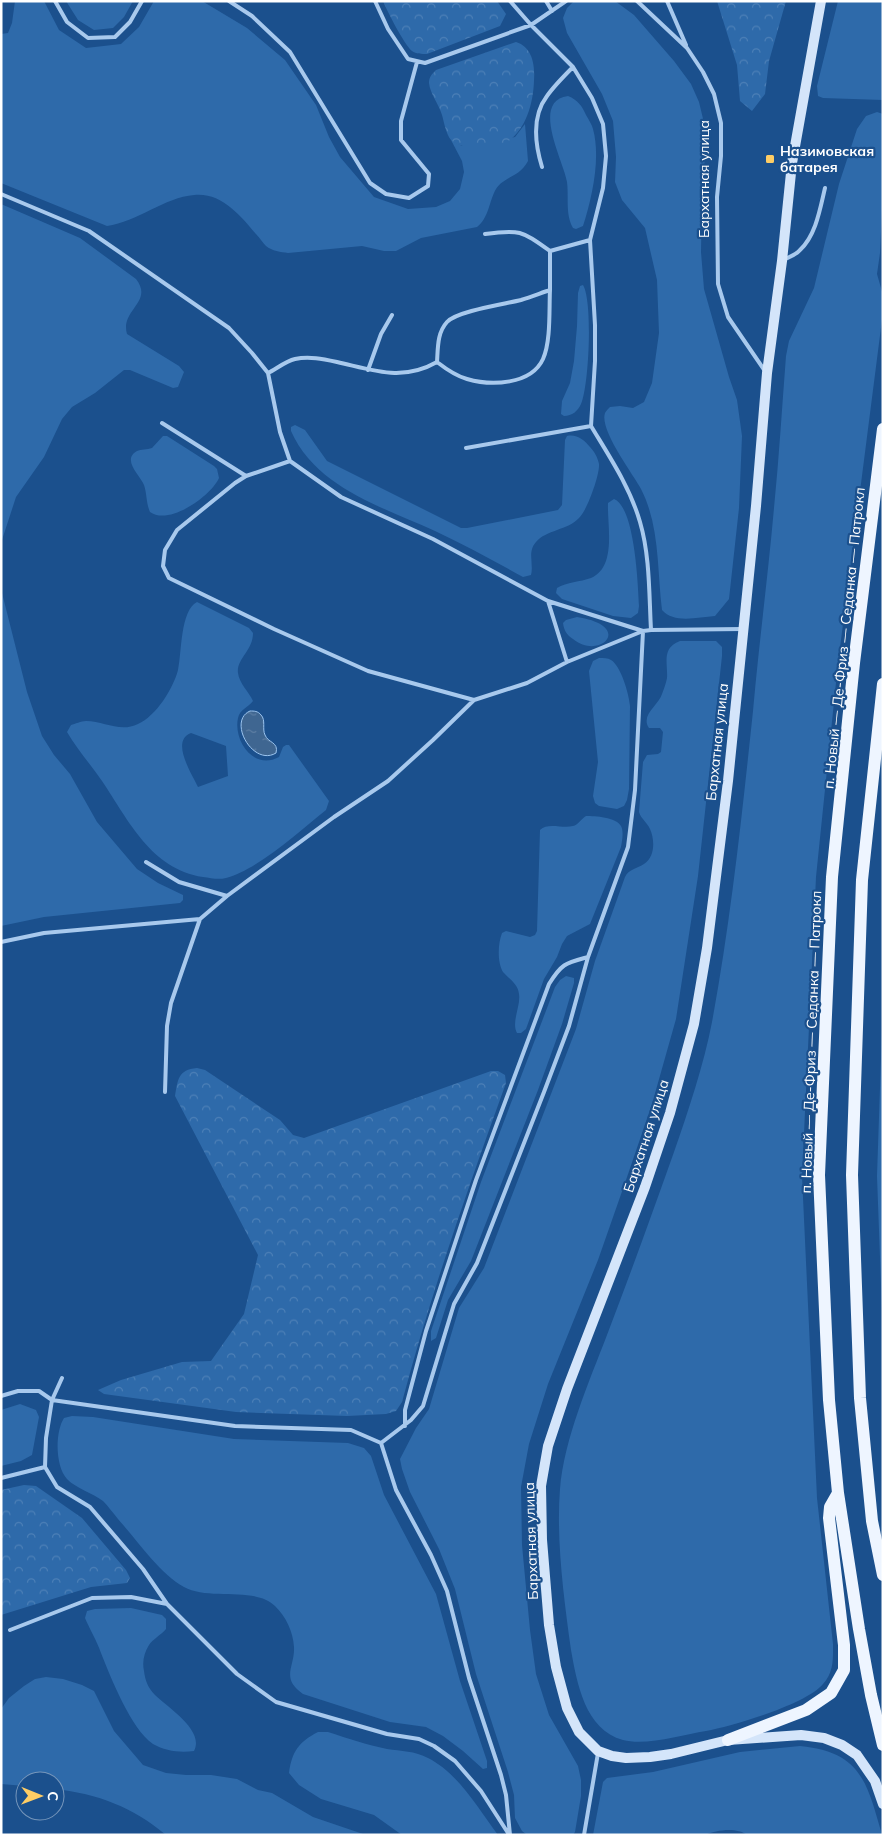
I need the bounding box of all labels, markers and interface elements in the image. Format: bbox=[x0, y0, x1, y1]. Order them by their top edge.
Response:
street label: Бархатная улица bbox=[695, 120, 713, 238]
place label: Назимовская батарея bbox=[780, 142, 874, 176]
marker: Назимовская батарея bbox=[764, 153, 776, 165]
street label: п. Новый — Де-Фриз — Седанка — Патрокл bbox=[819, 486, 869, 790]
street label: Бархатная улица bbox=[702, 682, 732, 802]
street label: п. Новый — Де-Фриз — Седанка — Патрокл bbox=[797, 890, 825, 1194]
street label: Бархатная улица bbox=[619, 1077, 673, 1195]
street label: Бархатная улица bbox=[520, 1482, 542, 1600]
north arrow bbox=[15, 1771, 65, 1821]
text: С bbox=[44, 1791, 62, 1801]

